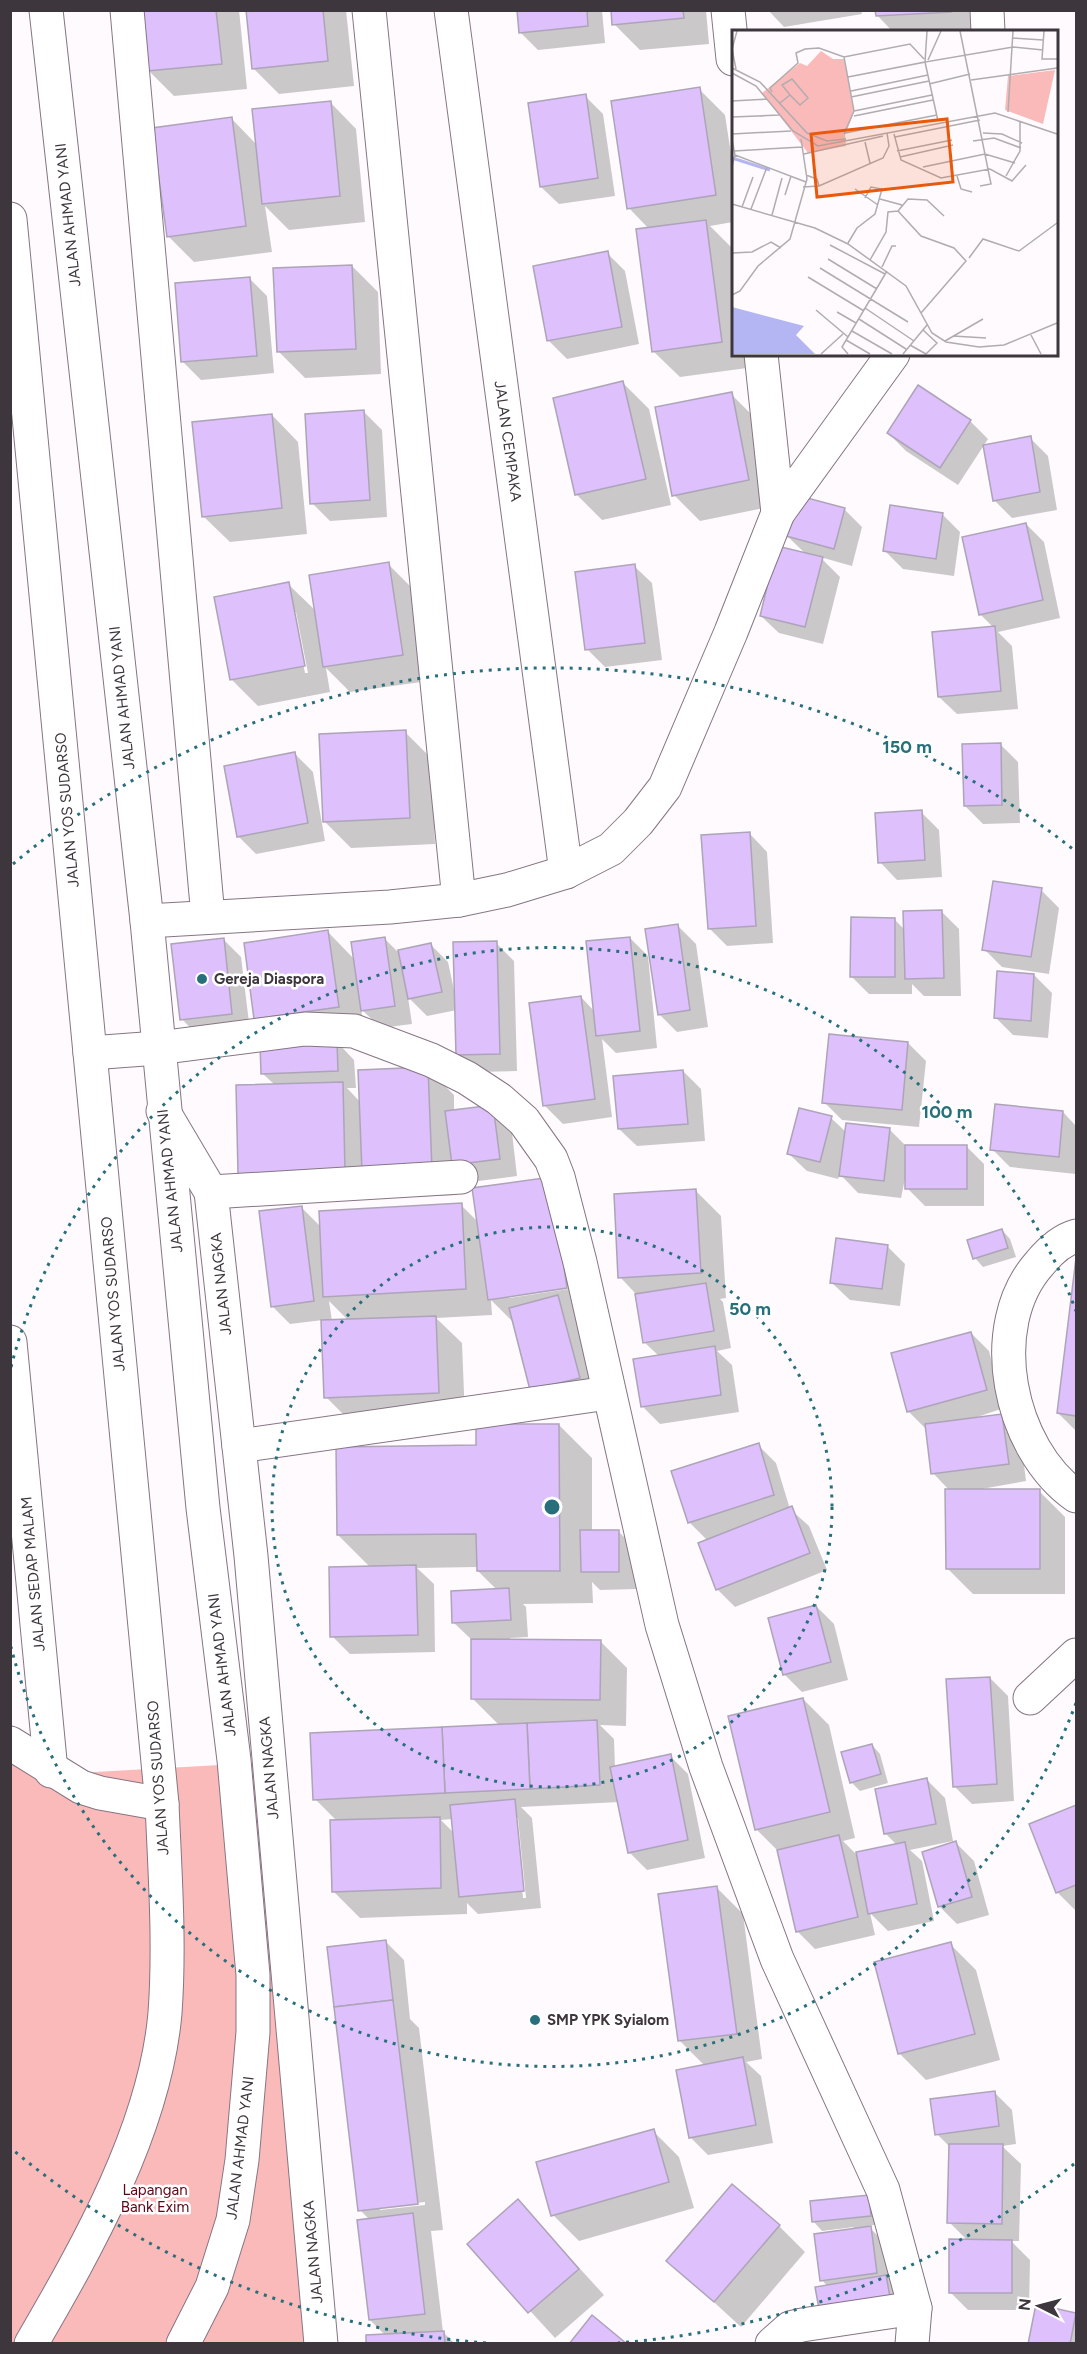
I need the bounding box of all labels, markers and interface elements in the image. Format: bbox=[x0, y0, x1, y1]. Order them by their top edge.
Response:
inset map bbox=[732, 30, 1057, 356]
street label: JALAN AHMAD YANI bbox=[52, 142, 84, 288]
street label: JALAN CEMPAKA bbox=[491, 379, 525, 503]
street label: JALAN AHMAD YANI bbox=[106, 625, 138, 771]
street label: JALAN YOS SUDARSO bbox=[51, 732, 83, 888]
text: 150 m bbox=[882, 736, 932, 758]
place label: Gereja Diaspora bbox=[214, 970, 324, 988]
marker: Gereja Diaspora bbox=[195, 972, 209, 986]
text: 100 m bbox=[922, 1101, 972, 1123]
street label: JALAN AHMAD YANI bbox=[154, 1108, 186, 1254]
street label: JALAN YOS SUDARSO bbox=[97, 1216, 129, 1372]
street label: JALAN NAGKA bbox=[207, 1232, 235, 1336]
text: 50 m bbox=[729, 1298, 771, 1320]
street label: JALAN SEDAP MALAM bbox=[17, 1496, 49, 1652]
centre of rings bbox=[542, 1497, 562, 1517]
street label: JALAN AHMAD YANI bbox=[204, 1592, 240, 1738]
street label: JALAN YOS SUDARSO bbox=[144, 1700, 172, 1856]
street label: JALAN NAGKA bbox=[256, 1716, 282, 1820]
place label: SMP YPK Syialom bbox=[547, 2011, 669, 2029]
marker: SMP YPK Syialom bbox=[528, 2013, 542, 2027]
street label: JALAN AHMAD YANI bbox=[222, 2075, 258, 2221]
park label: Lapangan Bank Exim bbox=[121, 2181, 189, 2216]
street label: JALAN NAGKA bbox=[300, 2200, 326, 2304]
north arrow bbox=[1009, 2276, 1069, 2336]
text: N bbox=[1014, 2297, 1035, 2312]

